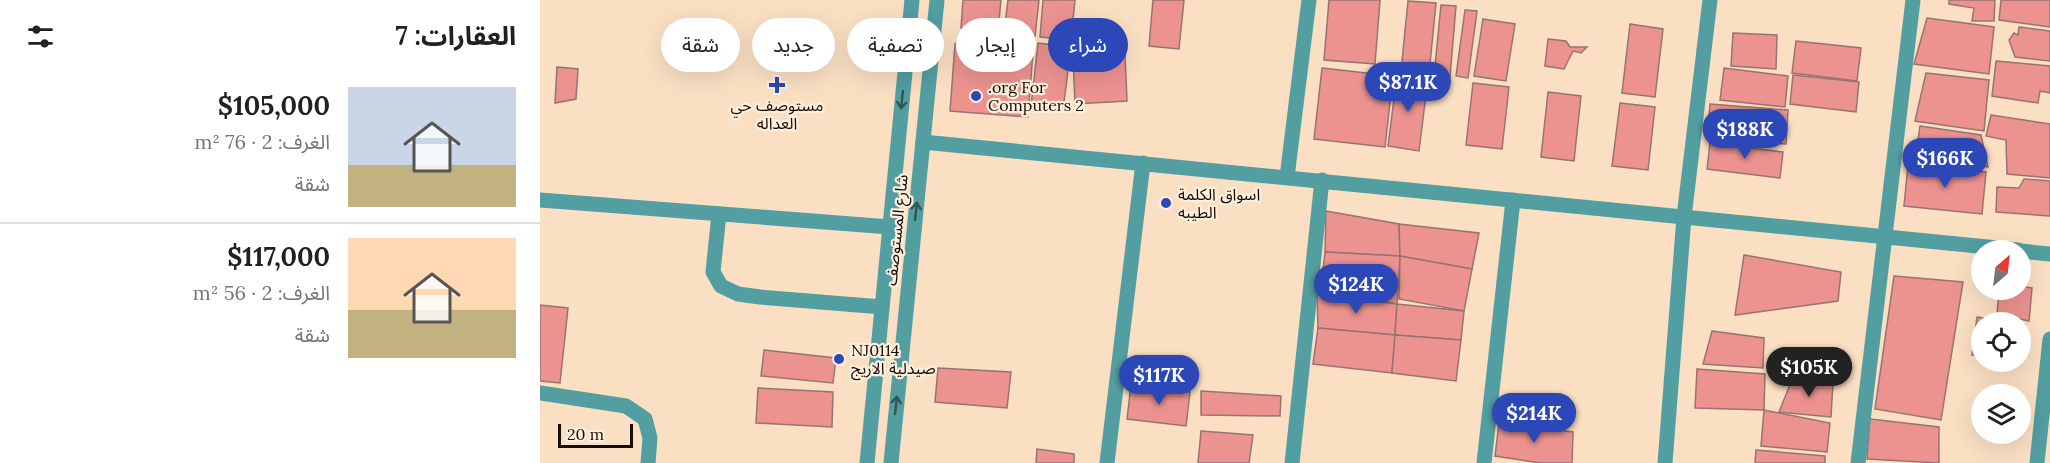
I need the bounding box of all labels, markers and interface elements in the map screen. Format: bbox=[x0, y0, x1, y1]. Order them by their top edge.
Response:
chip: شقة bbox=[661, 18, 740, 72]
chip: جديد bbox=[752, 18, 835, 72]
chip: تصفية bbox=[847, 18, 944, 72]
chip: إيجار bbox=[956, 18, 1036, 72]
chip: شراء bbox=[1048, 18, 1128, 72]
text: العقارات: 7 bbox=[396, 19, 516, 52]
icon: filters bbox=[24, 20, 57, 53]
pin: $87.1K bbox=[1359, 62, 1457, 113]
text: $87.1K bbox=[1379, 69, 1437, 94]
marker: مستوصف حي العداله bbox=[768, 76, 786, 94]
place label: .org For Computers 2 bbox=[988, 77, 1084, 115]
text: $105,000 bbox=[218, 89, 330, 122]
marker: .org For Computers 2 bbox=[969, 89, 983, 103]
one-way arrow bbox=[896, 90, 907, 109]
place label: مستوصف حي العداله bbox=[731, 95, 823, 133]
pin: $188K bbox=[1703, 109, 1787, 160]
icon: home bbox=[396, 111, 468, 183]
text: $188K bbox=[1717, 116, 1774, 141]
text: الغرف: 2 · 76 m² bbox=[194, 129, 330, 154]
pin: $166K bbox=[1903, 138, 1987, 189]
text: $166K bbox=[1916, 145, 1974, 170]
text: شقة bbox=[295, 171, 330, 196]
street label: شارع المستوصف bbox=[880, 173, 915, 287]
place label: اسواق الكلمة الطيبه bbox=[1178, 184, 1260, 222]
marker: اسواق الكلمة الطيبه bbox=[1159, 196, 1173, 210]
one-way arrow bbox=[911, 201, 922, 221]
text: $117,000 bbox=[227, 240, 330, 273]
north arrow bbox=[1971, 240, 2031, 300]
map controls bbox=[1971, 240, 2031, 444]
icon: home bbox=[396, 262, 468, 334]
pin: $124K bbox=[1314, 264, 1398, 315]
text: $124K bbox=[1328, 271, 1384, 296]
text: الغرف: 2 · 56 m² bbox=[193, 280, 330, 305]
button: locate bbox=[1971, 312, 2031, 372]
text: شقة bbox=[295, 322, 330, 347]
place label: NJ0114 صيدلية الاريج bbox=[851, 340, 936, 381]
pin: $105K bbox=[1767, 347, 1851, 398]
marker: NJ0114 صيدلية الاريج bbox=[832, 352, 846, 366]
text: $105K bbox=[1780, 354, 1838, 379]
pin: $117K bbox=[1117, 355, 1201, 406]
text: $117K bbox=[1133, 362, 1185, 387]
button: layers bbox=[1971, 384, 2031, 444]
pin: $214K bbox=[1492, 393, 1576, 444]
one-way arrow bbox=[891, 395, 902, 415]
text: $214K bbox=[1506, 400, 1562, 425]
scale bar bbox=[558, 421, 633, 448]
text: 20 m bbox=[567, 424, 604, 444]

